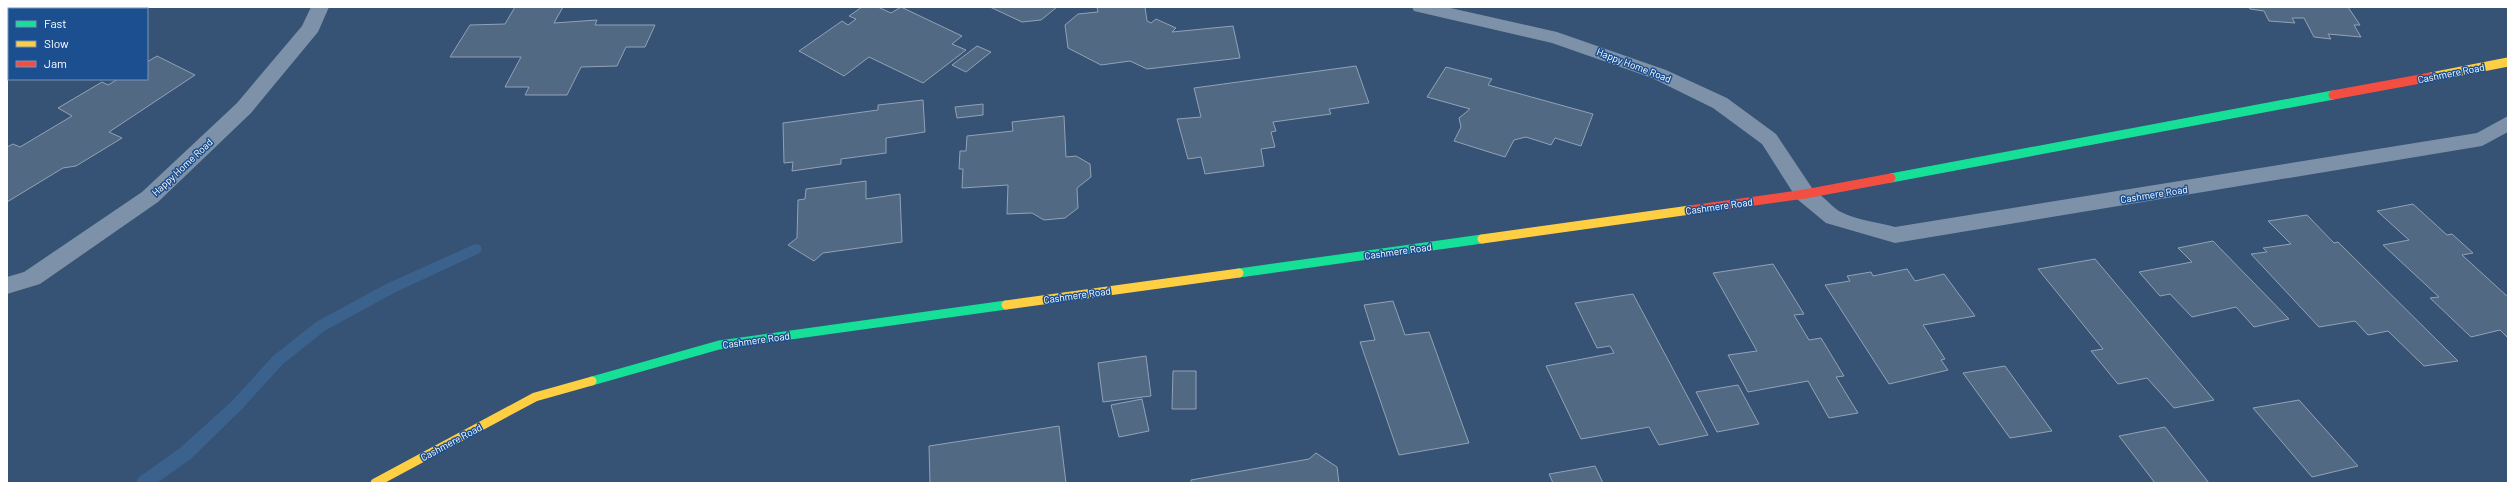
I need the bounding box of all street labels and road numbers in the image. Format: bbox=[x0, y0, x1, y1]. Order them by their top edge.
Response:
street label: Happy Home Road bbox=[1595, 45, 1673, 85]
street label: Cashmere Road bbox=[2417, 61, 2485, 85]
street label: Happy Home Road bbox=[149, 136, 215, 198]
street label: Cashmere Road bbox=[2120, 183, 2188, 205]
street label: Cashmere Road bbox=[1685, 195, 1753, 217]
street label: Cashmere Road bbox=[1364, 240, 1432, 262]
street label: Cashmere Road bbox=[1043, 284, 1111, 306]
street label: Cashmere Road bbox=[722, 329, 790, 351]
street label: Cashmere Road bbox=[418, 421, 484, 463]

